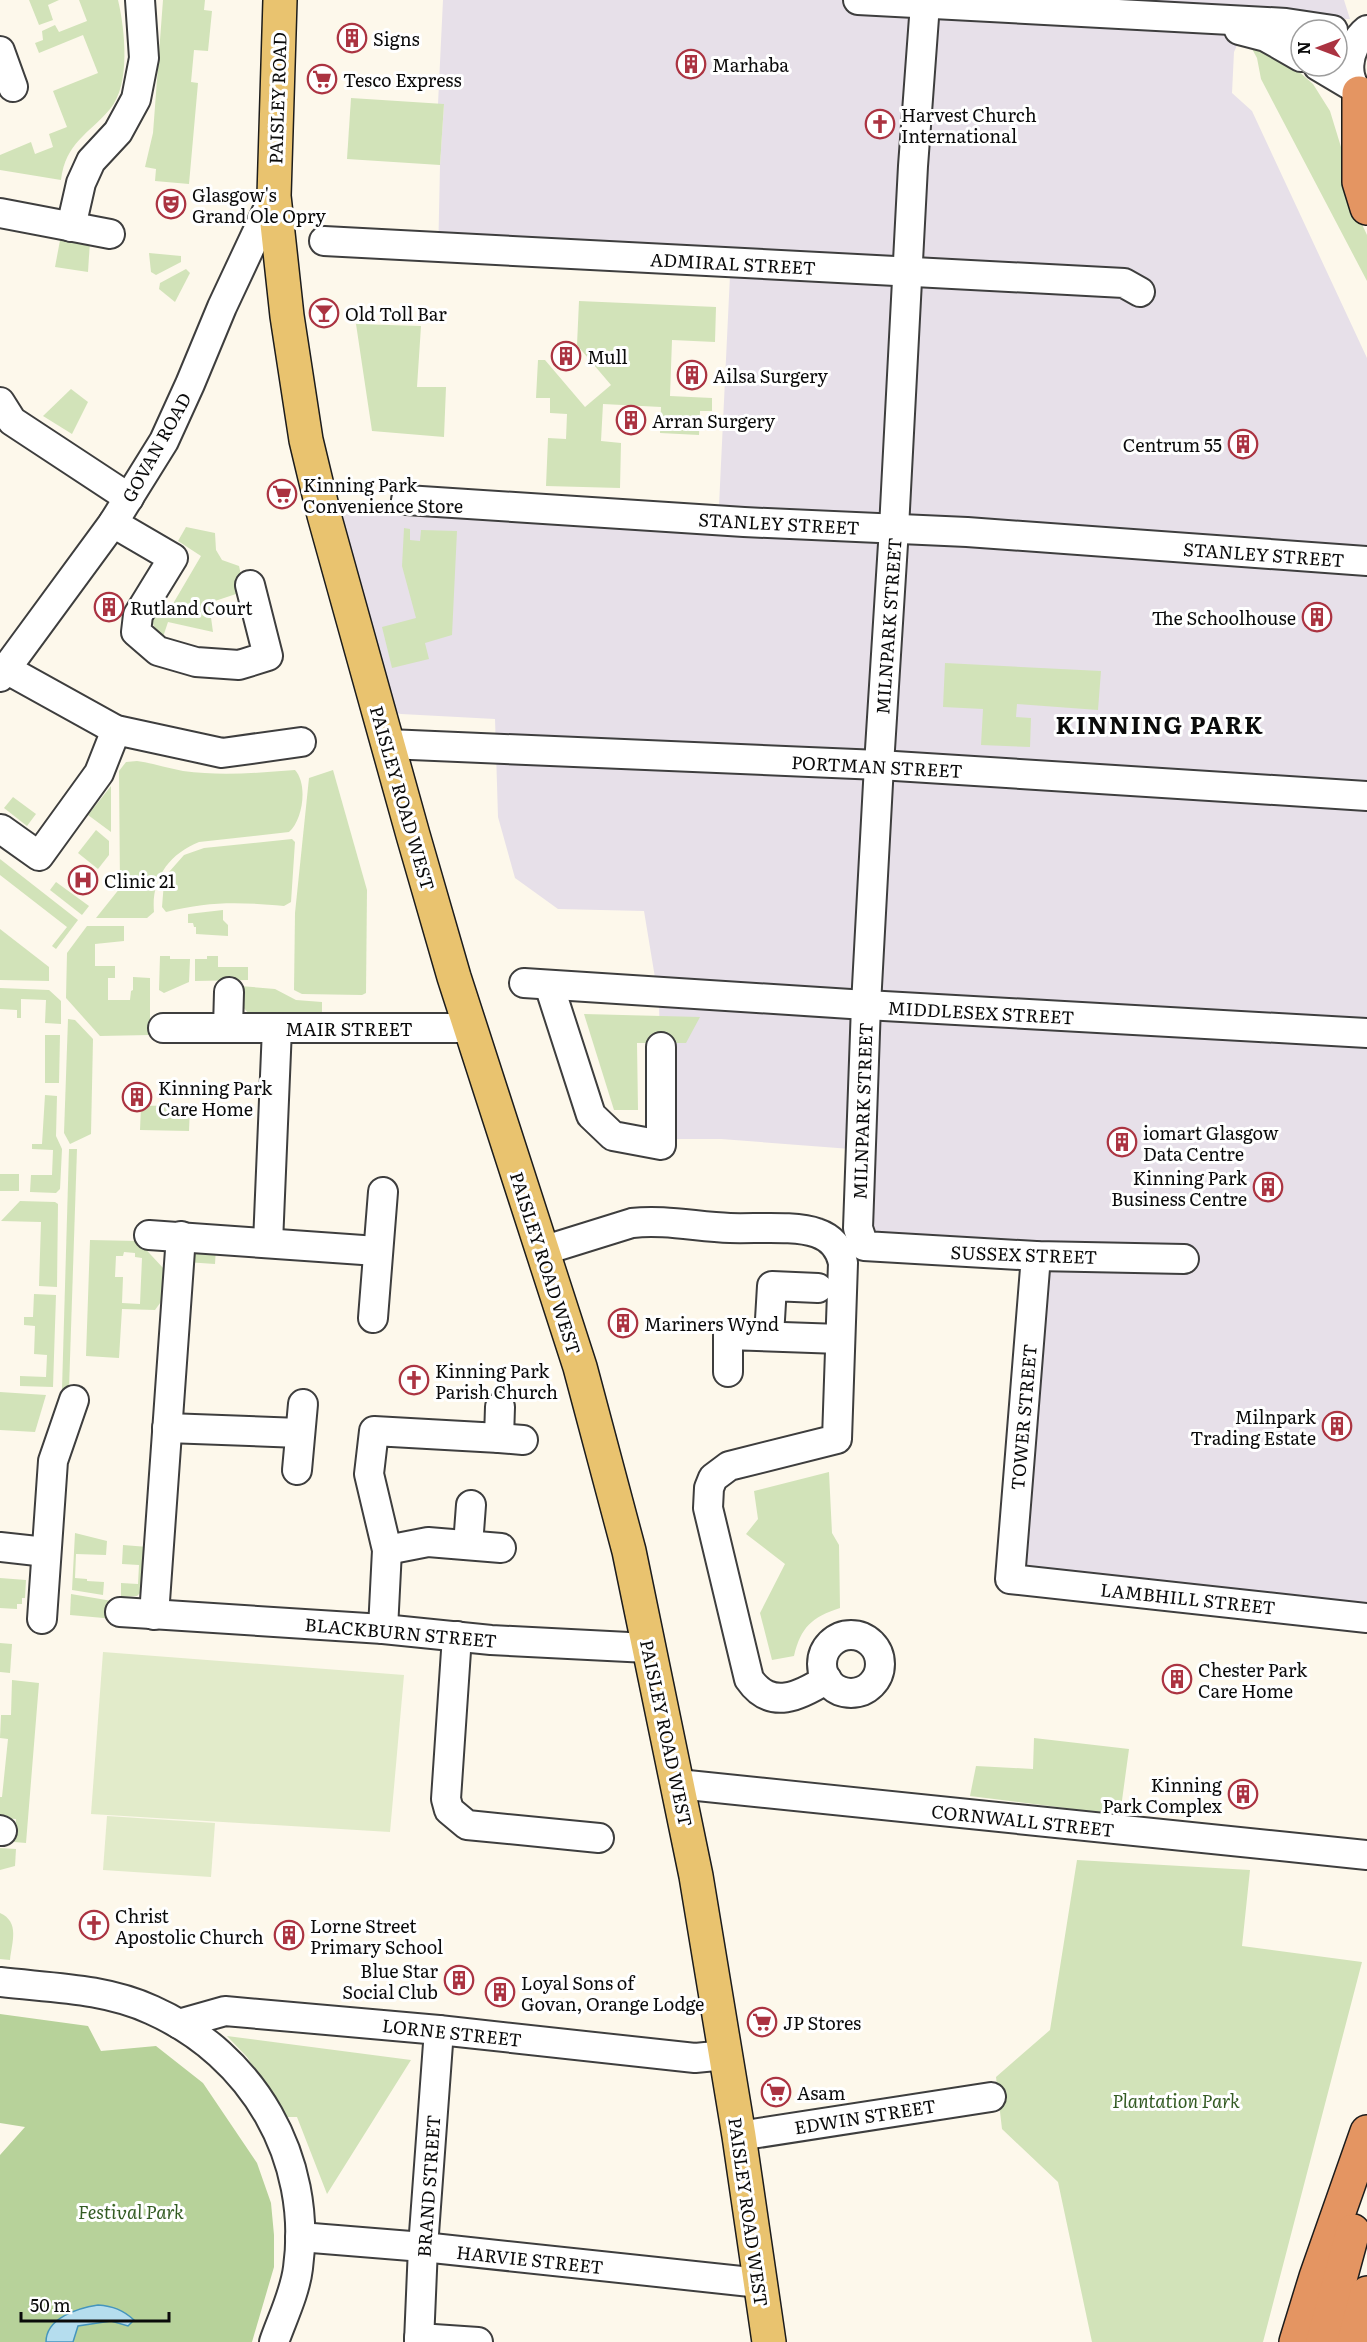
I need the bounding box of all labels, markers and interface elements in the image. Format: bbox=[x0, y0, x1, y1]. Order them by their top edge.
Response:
north arrow bbox=[1289, 18, 1349, 78]
building icon: Signs bbox=[336, 22, 368, 54]
place label: Signs bbox=[373, 25, 420, 52]
street label: PAISLEY ROAD bbox=[261, 31, 293, 165]
text: N bbox=[1291, 41, 1315, 55]
building icon: Marhaba bbox=[675, 48, 707, 80]
place label: Marhaba bbox=[712, 51, 789, 78]
supermarket icon: Tesco Express bbox=[306, 63, 338, 95]
place label: Tesco Express bbox=[343, 66, 462, 93]
place label: Harvest Church International bbox=[901, 101, 1037, 149]
church icon: Harvest Church International bbox=[864, 108, 896, 140]
place label: Glasgow's Grand Ole Opry bbox=[192, 181, 326, 229]
theatre icon: Glasgow's Grand Ole Opry bbox=[155, 188, 187, 220]
street label: ADMIRAL STREET bbox=[649, 245, 817, 281]
bar icon: Old Toll Bar bbox=[308, 297, 340, 329]
place label: Old Toll Bar bbox=[345, 300, 447, 327]
building icon: Mull bbox=[550, 340, 582, 372]
place label: Mull bbox=[587, 343, 628, 370]
building icon: Ailsa Surgery bbox=[676, 359, 708, 391]
place label: Ailsa Surgery bbox=[713, 362, 829, 389]
street label: GOVAN ROAD bbox=[115, 387, 197, 507]
building icon: Arran Surgery bbox=[615, 404, 647, 436]
place label: Arran Surgery bbox=[652, 407, 776, 434]
building icon: Centrum 55 bbox=[1227, 428, 1259, 460]
place label: Centrum 55 bbox=[1123, 431, 1222, 458]
place label: Kinning Park Convenience Store bbox=[303, 471, 463, 519]
supermarket icon: Kinning Park Convenience Store bbox=[266, 478, 298, 510]
street label: STANLEY STREET bbox=[698, 505, 860, 541]
street label: STANLEY STREET bbox=[1182, 535, 1346, 573]
street label: MILNPARK STREET bbox=[868, 537, 908, 715]
building icon: Rutland Court bbox=[93, 591, 125, 623]
place label: Rutland Court bbox=[130, 594, 253, 621]
building icon: The Schoolhouse bbox=[1301, 601, 1333, 633]
place label: The Schoolhouse bbox=[1152, 604, 1296, 631]
street label: PAISLEY ROAD WEST bbox=[364, 703, 442, 893]
district label: KINNING PARK bbox=[1056, 706, 1264, 741]
street label: PORTMAN STREET bbox=[791, 748, 963, 784]
hospital icon: Clinic 21 bbox=[67, 864, 99, 896]
place label: Clinic 21 bbox=[104, 867, 175, 894]
street label: MIDDLESEX STREET bbox=[887, 994, 1075, 1030]
street label: MAIR STREET bbox=[285, 1015, 413, 1042]
street label: MILNPARK STREET bbox=[845, 1022, 879, 1200]
place label: Kinning Park Care Home bbox=[158, 1074, 273, 1122]
building icon: Kinning Park Care Home bbox=[121, 1081, 153, 1113]
place label: iomart Glasgow Data Centre bbox=[1143, 1119, 1279, 1167]
building icon: iomart Glasgow Data Centre bbox=[1106, 1126, 1138, 1158]
place label: Kinning Park Business Centre bbox=[1111, 1164, 1248, 1212]
street label: PAISLEY ROAD WEST bbox=[504, 1168, 588, 1358]
building icon: Kinning Park Business Centre bbox=[1252, 1171, 1284, 1203]
street label: SUSSEX STREET bbox=[950, 1238, 1098, 1270]
building icon: Mariners Wynd bbox=[607, 1307, 639, 1339]
place label: Mariners Wynd bbox=[644, 1310, 779, 1337]
street label: TOWER STREET bbox=[1003, 1343, 1043, 1491]
place label: Kinning Park Parish Church bbox=[435, 1357, 558, 1405]
church icon: Kinning Park Parish Church bbox=[398, 1364, 430, 1396]
place label: Milnpark Trading Estate bbox=[1190, 1403, 1317, 1451]
building icon: Milnpark Trading Estate bbox=[1321, 1410, 1353, 1442]
street label: LAMBHILL STREET bbox=[1099, 1575, 1277, 1621]
street label: BLACKBURN STREET bbox=[304, 1610, 498, 1654]
street label: PAISLEY ROAD WEST bbox=[634, 1637, 700, 1829]
place label: Chester Park Care Home bbox=[1198, 1656, 1308, 1704]
building icon: Chester Park Care Home bbox=[1161, 1663, 1193, 1695]
place label: Kinning Park Complex bbox=[1102, 1771, 1223, 1819]
building icon: Kinning Park Complex bbox=[1227, 1778, 1259, 1810]
street label: CORNWALL STREET bbox=[930, 1797, 1116, 1843]
place label: Christ Apostolic Church bbox=[115, 1902, 264, 1950]
church icon: Christ Apostolic Church bbox=[78, 1909, 110, 1941]
place label: Lorne Street Primary School bbox=[310, 1912, 443, 1960]
building icon: Lorne Street Primary School bbox=[273, 1919, 305, 1951]
place label: Blue Star Social Club bbox=[342, 1957, 438, 2005]
building icon: Blue Star Social Club bbox=[443, 1964, 475, 1996]
place label: Loyal Sons of Govan, Orange Lodge bbox=[521, 1969, 704, 2017]
building icon: Loyal Sons of Govan, Orange Lodge bbox=[484, 1976, 516, 2008]
supermarket icon: JP Stores bbox=[746, 2006, 778, 2038]
place label: JP Stores bbox=[783, 2009, 861, 2036]
street label: LORNE STREET bbox=[381, 2011, 523, 2053]
supermarket icon: Asam bbox=[760, 2076, 792, 2108]
place label: Asam bbox=[797, 2079, 845, 2106]
park label: Plantation Park bbox=[1112, 2087, 1240, 2114]
street label: EDWIN STREET bbox=[792, 2091, 938, 2141]
street label: BRAND STREET bbox=[410, 2114, 446, 2258]
street label: PAISLEY ROAD WEST bbox=[722, 2116, 776, 2308]
park label: Festival Park bbox=[78, 2198, 184, 2225]
street label: HARVIE STREET bbox=[455, 2238, 605, 2280]
scale bar bbox=[21, 2285, 170, 2323]
text: 50 m bbox=[30, 2291, 71, 2318]

